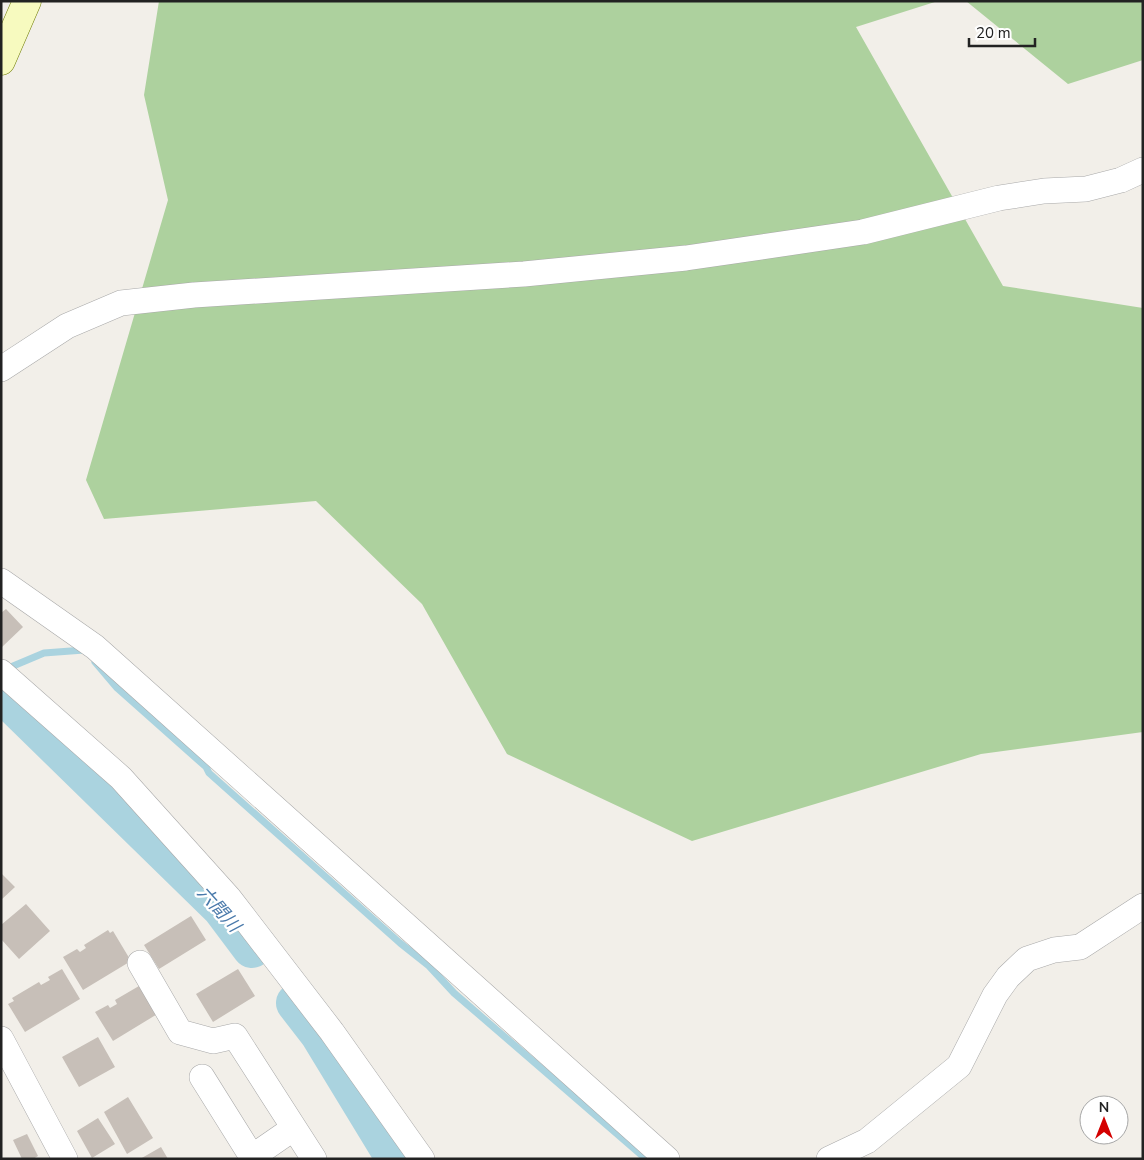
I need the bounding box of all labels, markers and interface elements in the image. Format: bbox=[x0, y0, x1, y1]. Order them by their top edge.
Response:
scale bar bbox=[969, 15, 1035, 47]
text: 20 m bbox=[976, 23, 1011, 43]
water label: 六間川 bbox=[192, 881, 247, 939]
north arrow bbox=[1079, 1095, 1129, 1145]
text: N bbox=[1099, 1098, 1109, 1117]

